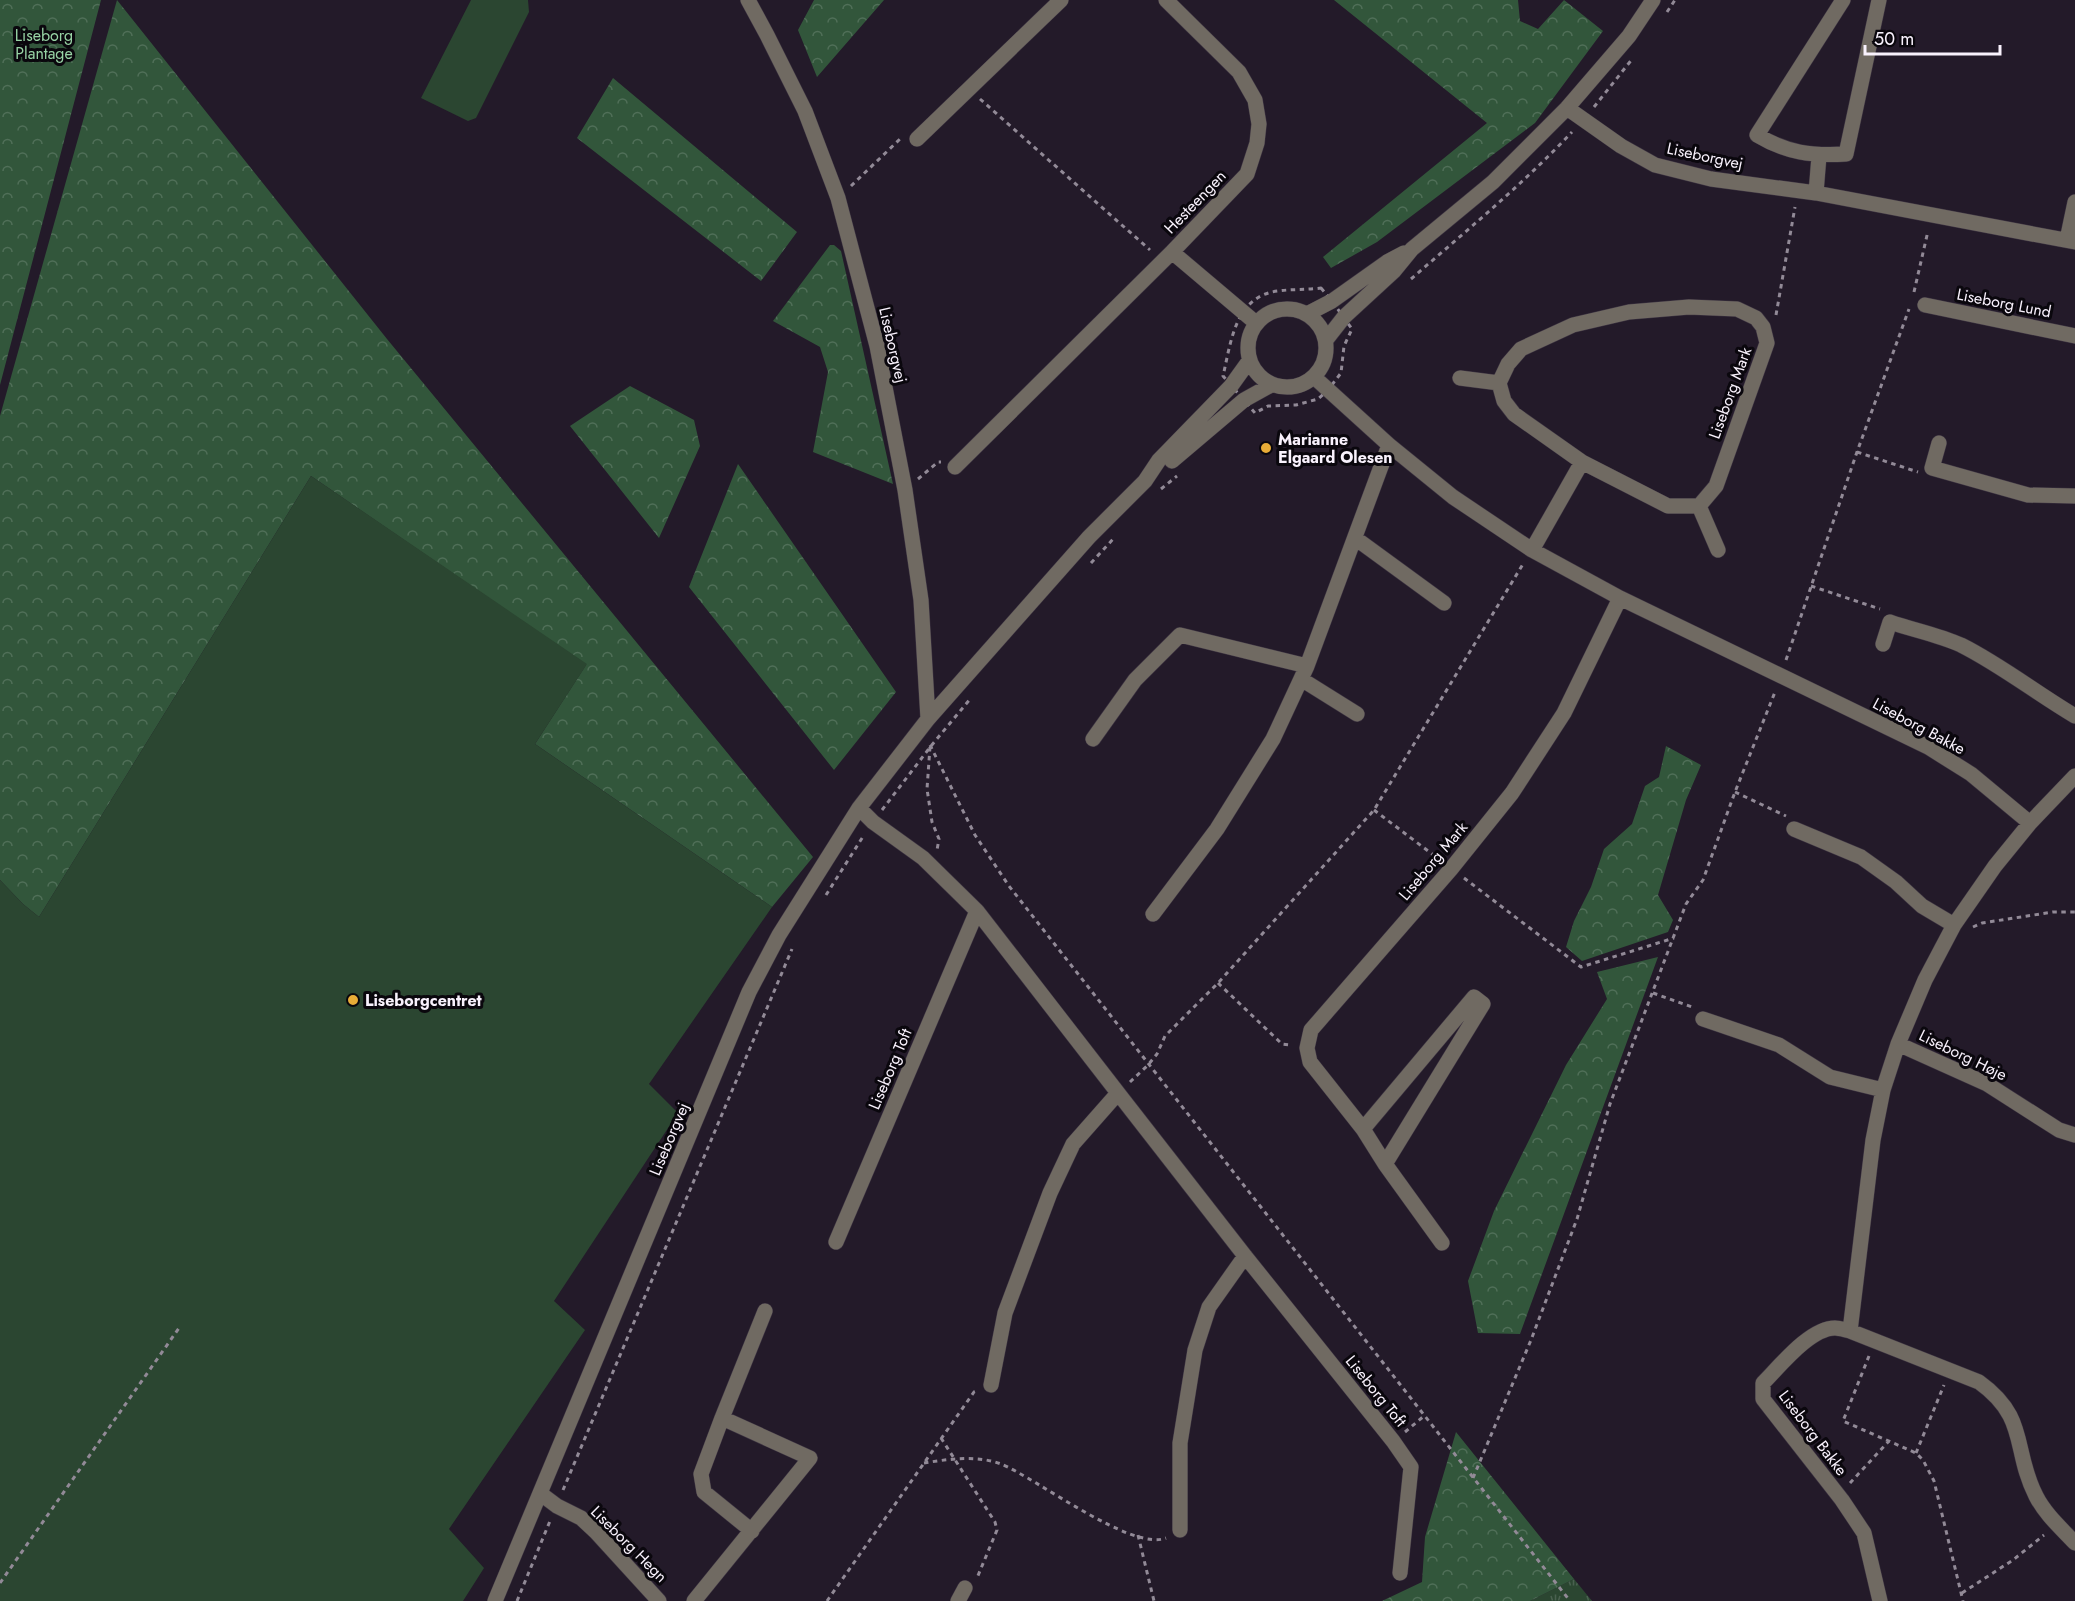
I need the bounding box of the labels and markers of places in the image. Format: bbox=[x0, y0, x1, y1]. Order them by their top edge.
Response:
place label: Marianne Elgaard Olesen bbox=[1278, 428, 1393, 469]
marker: Marianne Elgaard Olesen bbox=[1259, 441, 1273, 455]
place label: Liseborgcentret bbox=[365, 989, 483, 1012]
marker: Liseborgcentret bbox=[346, 993, 360, 1007]

